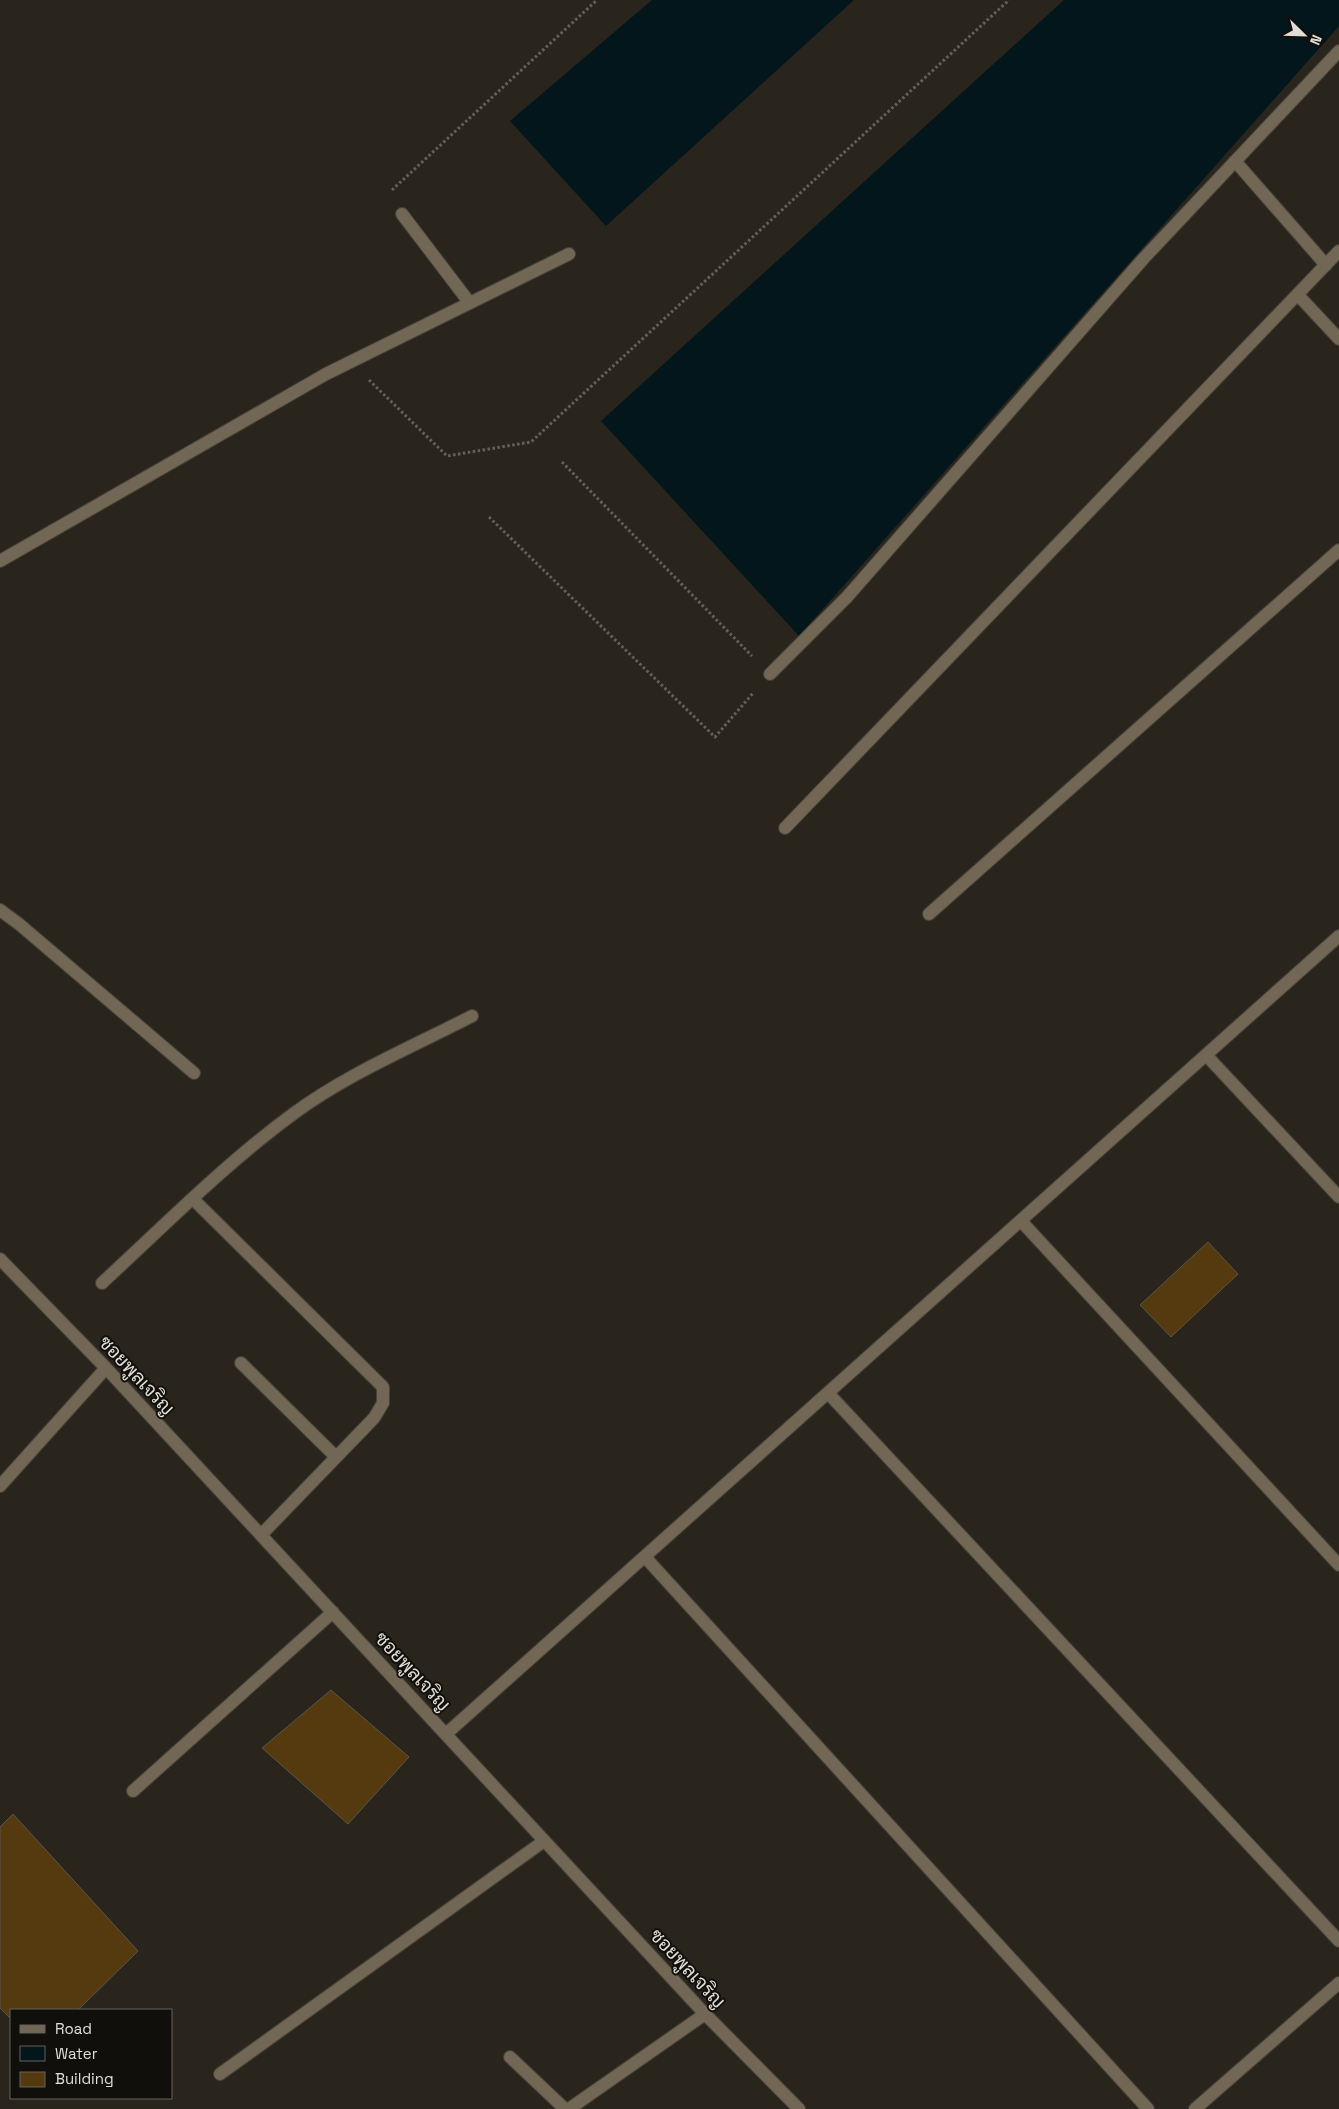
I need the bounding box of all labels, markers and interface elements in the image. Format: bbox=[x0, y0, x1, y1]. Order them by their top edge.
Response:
north arrow bbox=[1279, 10, 1329, 60]
text: N bbox=[1306, 32, 1326, 48]
street label: ซอยพูลเจริญ bbox=[93, 1330, 180, 1421]
street label: ซอยพูลเจริญ bbox=[369, 1626, 456, 1717]
street label: ซอยพูลเจริญ bbox=[644, 1923, 731, 2014]
legend bbox=[10, 2009, 172, 2099]
text: Road bbox=[55, 2019, 92, 2038]
text: Water bbox=[55, 2044, 98, 2063]
text: Building bbox=[55, 2069, 114, 2088]

